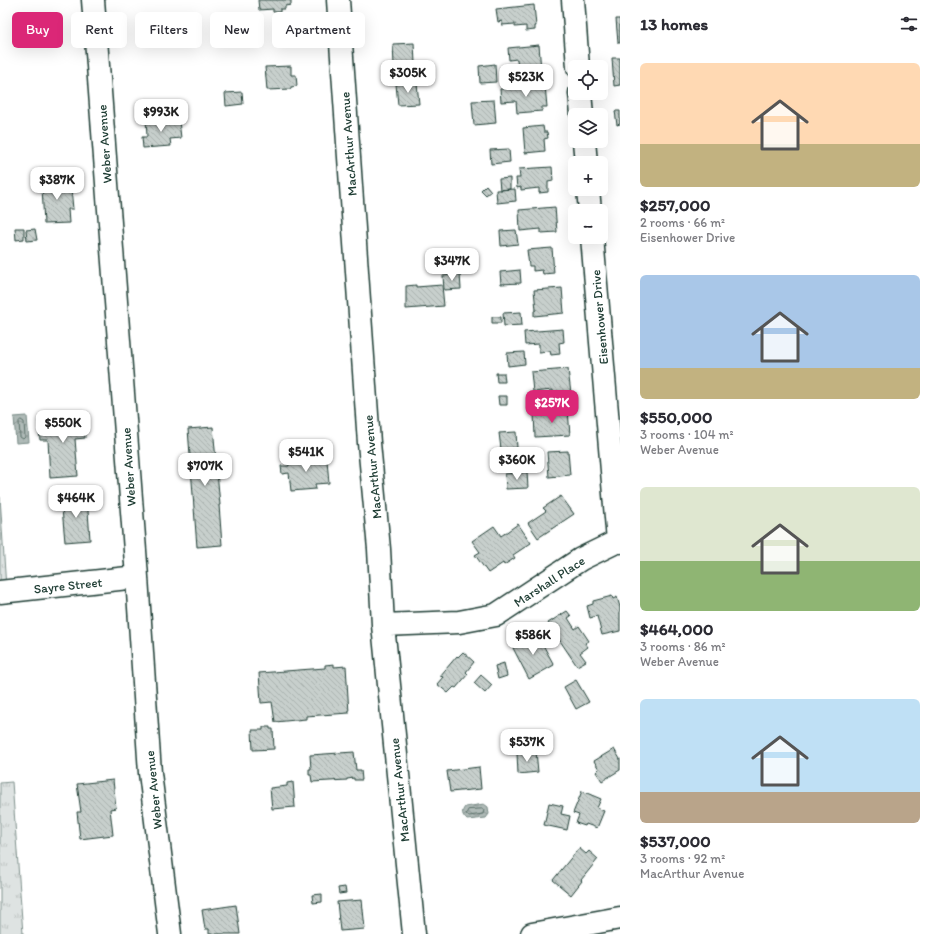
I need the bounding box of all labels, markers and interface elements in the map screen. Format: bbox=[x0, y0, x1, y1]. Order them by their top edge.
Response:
chip: Buy bbox=[12, 12, 63, 48]
chip: Rent bbox=[71, 12, 127, 48]
chip: Filters bbox=[135, 12, 202, 48]
chip: New bbox=[210, 12, 264, 48]
chip: Apartment bbox=[272, 12, 365, 48]
icon: filters bbox=[898, 13, 920, 35]
text: 13 homes bbox=[640, 14, 708, 34]
pin: $305K bbox=[380, 60, 436, 94]
map controls bbox=[568, 60, 608, 244]
button: locate bbox=[568, 60, 608, 100]
pin: $523K bbox=[498, 64, 554, 98]
text: $305K bbox=[390, 65, 426, 80]
text: $523K bbox=[508, 69, 544, 84]
icon: home bbox=[744, 89, 816, 161]
street label: MacArthur Avenue bbox=[337, 91, 360, 197]
pin: $993K bbox=[133, 99, 189, 133]
street label: Weber Avenue bbox=[94, 104, 115, 184]
text: $993K bbox=[143, 104, 179, 119]
button: layers bbox=[568, 108, 608, 148]
button: + bbox=[568, 156, 608, 196]
pin: $387K bbox=[29, 167, 85, 201]
text: $387K bbox=[39, 172, 75, 187]
text: $257,000 bbox=[640, 195, 710, 215]
button: − bbox=[568, 204, 608, 244]
text: 2 rooms · 66 m² bbox=[640, 215, 725, 230]
text: Eisenhower Drive bbox=[640, 230, 735, 245]
pin: $347K bbox=[424, 248, 480, 282]
text: $347K bbox=[434, 253, 470, 268]
street label: Eisenhower Drive bbox=[588, 269, 611, 365]
icon: home bbox=[744, 301, 816, 373]
pin: $257K bbox=[524, 390, 580, 424]
text: $257K bbox=[534, 395, 570, 410]
text: $550,000 bbox=[640, 407, 712, 427]
pin: $550K bbox=[35, 410, 91, 444]
street label: MacArthur Avenue bbox=[360, 414, 385, 520]
text: $550K bbox=[45, 415, 81, 430]
street label: Weber Avenue bbox=[118, 427, 139, 507]
text: 3 rooms · 104 m² bbox=[640, 427, 733, 442]
pin: $541K bbox=[278, 439, 334, 473]
text: Weber Avenue bbox=[640, 442, 719, 457]
text: $541K bbox=[288, 444, 324, 459]
pin: $360K bbox=[489, 447, 545, 481]
text: $360K bbox=[499, 452, 535, 467]
pin: $707K bbox=[177, 453, 233, 487]
text: $707K bbox=[187, 458, 223, 473]
pin: $464K bbox=[48, 485, 104, 519]
text: $464K bbox=[57, 490, 95, 505]
icon: home bbox=[744, 513, 816, 585]
street label: Marshall Place bbox=[511, 553, 588, 610]
street label: Sayre Street bbox=[33, 574, 103, 597]
text: $464,000 bbox=[640, 619, 714, 639]
pin: $586K bbox=[505, 622, 561, 656]
text: $586K bbox=[515, 627, 551, 642]
text: 3 rooms · 86 m² bbox=[640, 639, 726, 654]
text: Weber Avenue bbox=[640, 654, 719, 669]
icon: home bbox=[744, 725, 816, 797]
pin: $537K bbox=[499, 729, 555, 763]
text: $537K bbox=[509, 734, 545, 749]
street label: MacArthur Avenue bbox=[387, 737, 412, 843]
street label: Weber Avenue bbox=[142, 750, 165, 830]
text: $537,000 bbox=[640, 831, 711, 851]
text: 3 rooms · 92 m² bbox=[640, 851, 725, 866]
text: MacArthur Avenue bbox=[640, 866, 744, 881]

